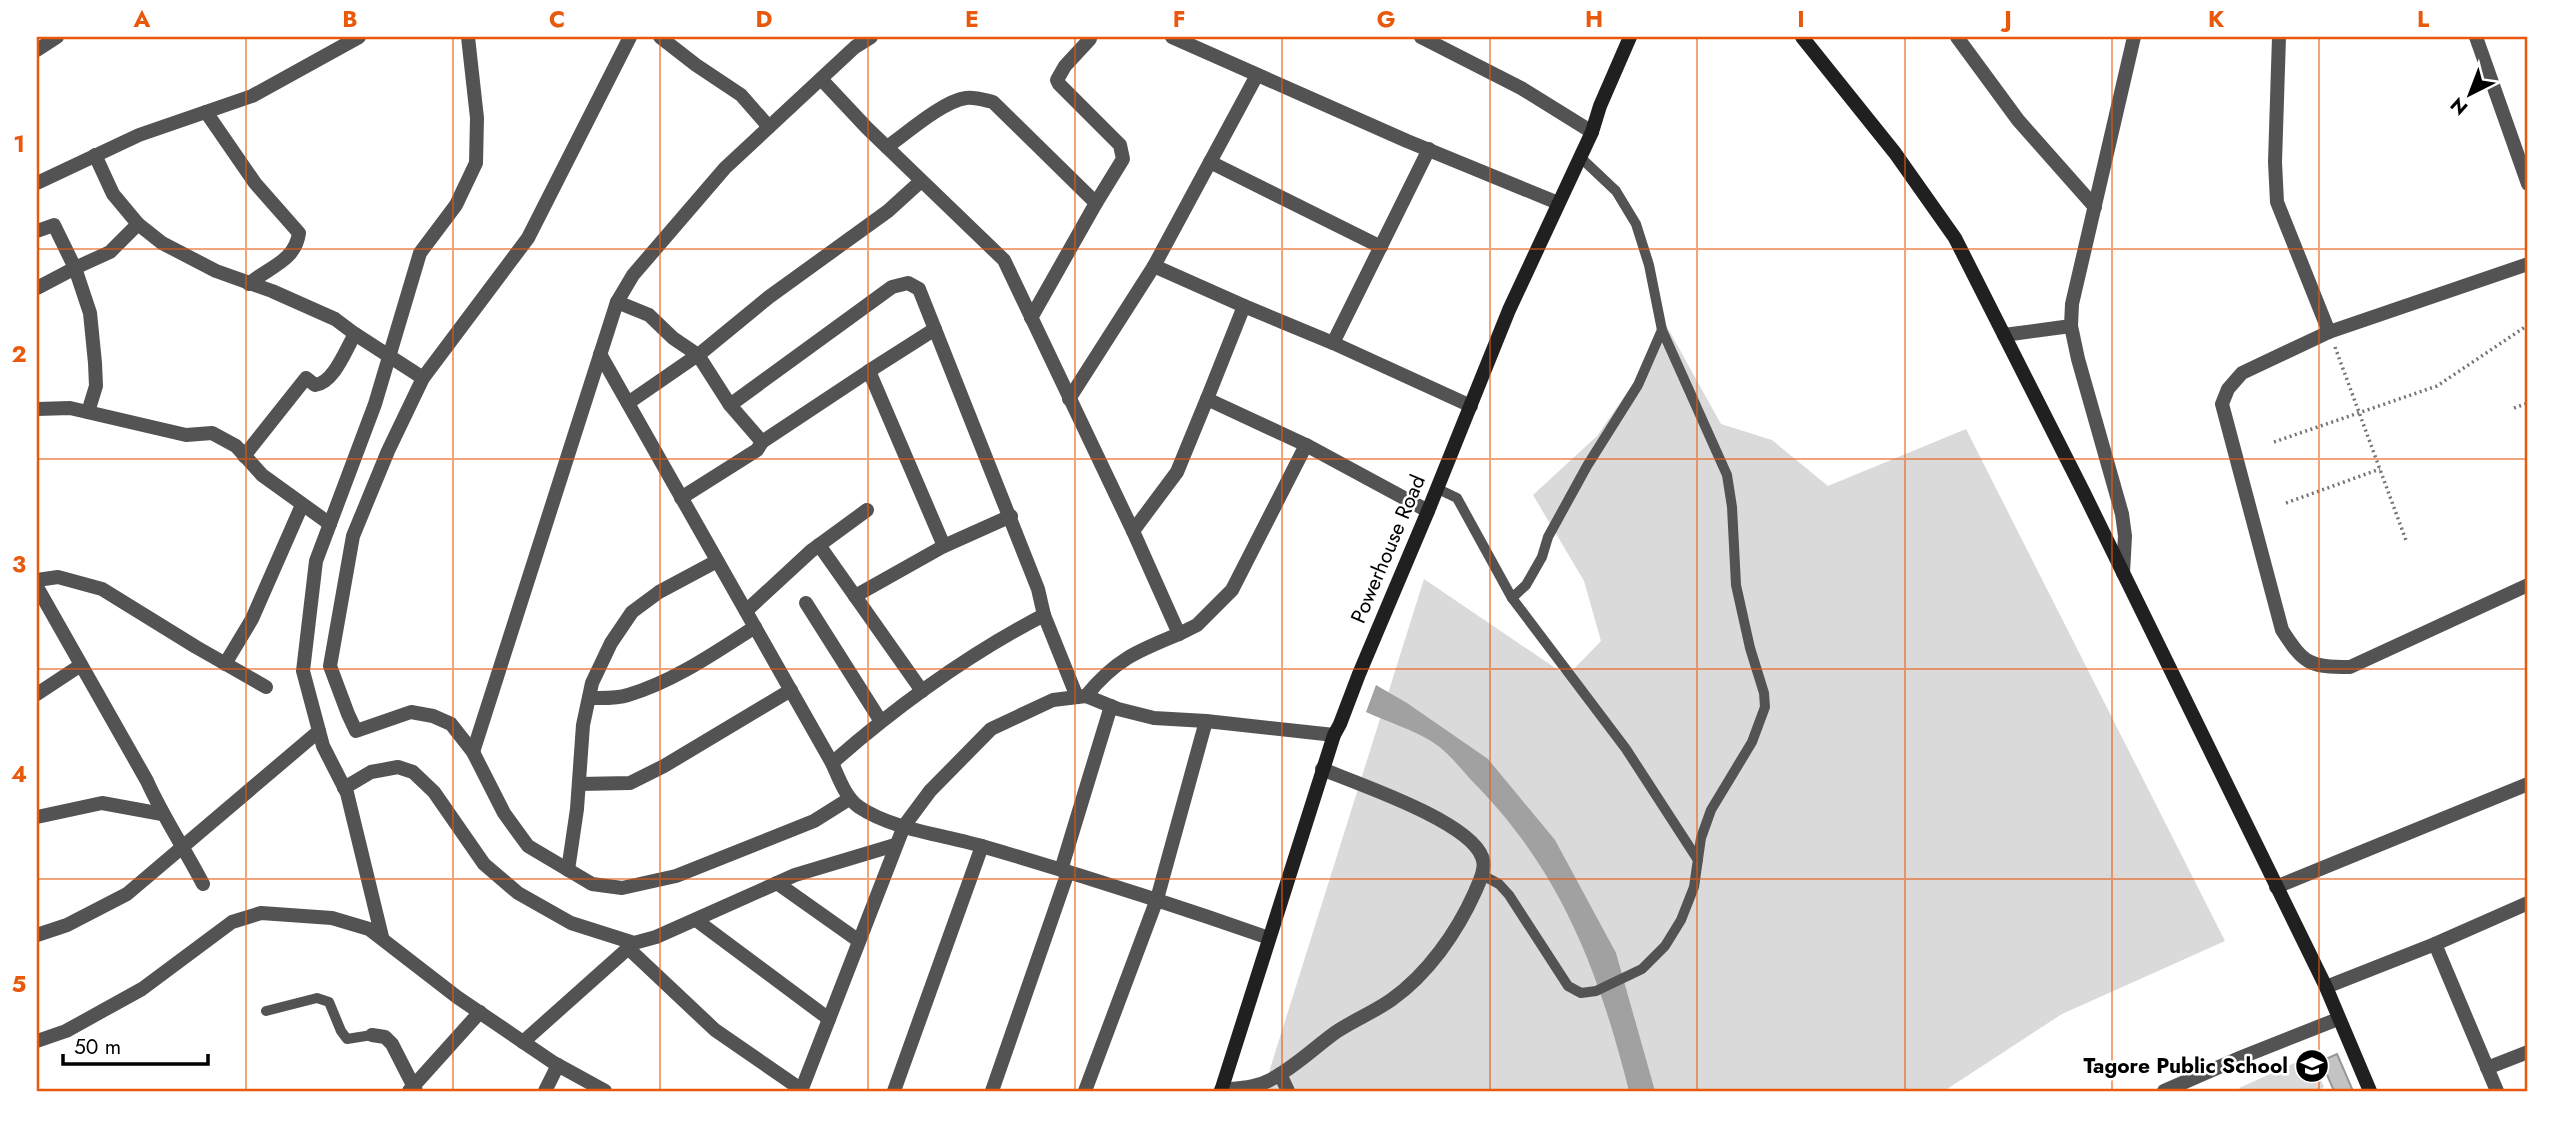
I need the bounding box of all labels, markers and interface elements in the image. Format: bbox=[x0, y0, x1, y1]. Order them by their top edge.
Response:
text: A bbox=[133, 2, 151, 36]
text: B bbox=[342, 2, 358, 36]
text: C bbox=[549, 2, 565, 36]
text: D bbox=[756, 2, 773, 36]
text: E bbox=[965, 2, 979, 36]
text: F bbox=[1173, 2, 1185, 36]
text: G bbox=[1377, 2, 1395, 36]
text: H bbox=[1585, 2, 1603, 36]
text: I bbox=[1797, 2, 1805, 36]
text: J bbox=[2000, 2, 2012, 36]
text: K bbox=[2208, 2, 2225, 36]
text: L bbox=[2417, 2, 2430, 36]
north arrow bbox=[2436, 60, 2506, 130]
text: N bbox=[2444, 91, 2474, 121]
text: 1 bbox=[13, 127, 25, 161]
text: 2 bbox=[11, 337, 27, 371]
street label: Powerhouse Road bbox=[1343, 470, 1433, 628]
text: 3 bbox=[12, 547, 26, 581]
text: 4 bbox=[11, 757, 27, 791]
text: 5 bbox=[12, 967, 26, 1001]
scale bar bbox=[63, 1023, 208, 1067]
text: 50 m bbox=[74, 1032, 121, 1062]
school or university icon: Tagore Public School bbox=[2293, 1047, 2331, 1085]
place label: Tagore Public School bbox=[2083, 1051, 2288, 1081]

